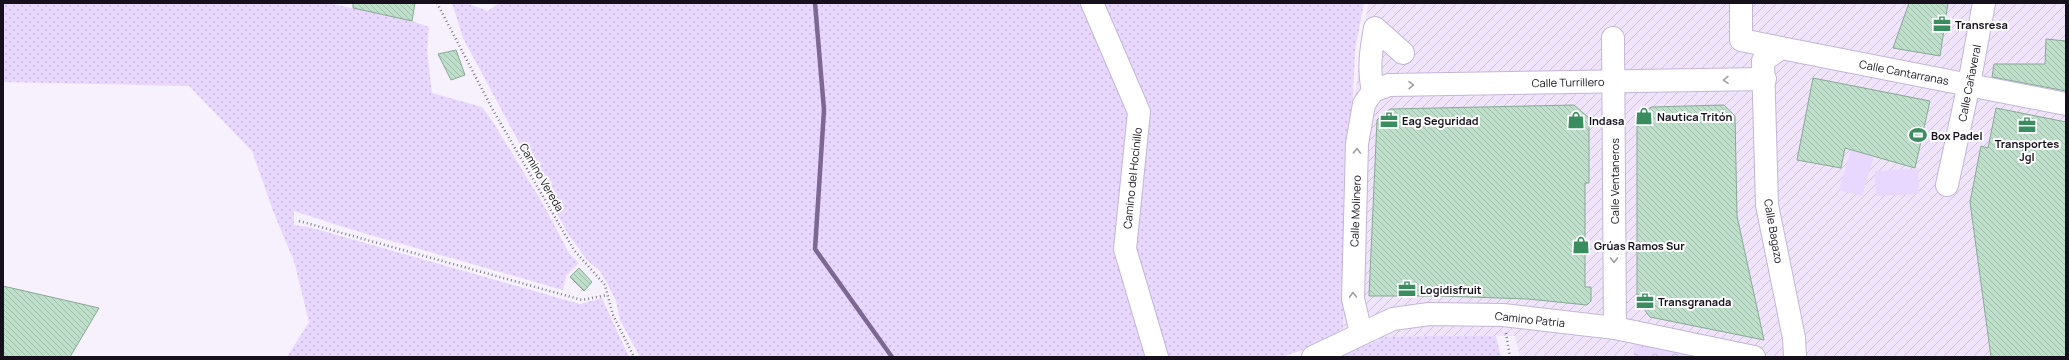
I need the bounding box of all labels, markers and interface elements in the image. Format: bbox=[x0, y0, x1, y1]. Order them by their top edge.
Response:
office icon: Transresa bbox=[1932, 14, 1952, 34]
place label: Transresa bbox=[1955, 17, 2008, 32]
street label: Calle Cañaveral bbox=[1954, 43, 1984, 123]
street label: Calle Cantarranas bbox=[1858, 56, 1950, 88]
street label: Calle Turrillero bbox=[1532, 74, 1605, 90]
one-way arrow bbox=[1723, 76, 1729, 84]
one-way arrow bbox=[1408, 80, 1414, 89]
shop icon: Nautica Tritón bbox=[1634, 106, 1654, 126]
place label: Nautica Tritón bbox=[1657, 109, 1733, 124]
office icon: Eag Seguridad bbox=[1379, 110, 1399, 130]
shop icon: Indasa bbox=[1566, 110, 1586, 130]
place label: Eag Seguridad bbox=[1402, 113, 1479, 128]
place label: Indasa bbox=[1589, 113, 1624, 128]
office icon: Transportes Jgl bbox=[2017, 115, 2037, 135]
sports icon: Box Padel bbox=[1908, 125, 1928, 145]
street label: Camino del Hocinillo bbox=[1119, 126, 1145, 230]
place label: Box Padel bbox=[1931, 128, 1983, 143]
place label: Transportes Jgl bbox=[1995, 136, 2059, 164]
street label: Calle Ventaneros bbox=[1607, 138, 1622, 224]
street label: Camino Vereda bbox=[516, 140, 568, 214]
one-way arrow bbox=[1353, 148, 1361, 154]
street label: Calle Molinero bbox=[1346, 174, 1364, 247]
street label: Calle Bagazo bbox=[1761, 198, 1787, 265]
shop icon: Grúas Ramos Sur bbox=[1571, 235, 1591, 255]
place label: Grúas Ramos Sur bbox=[1594, 238, 1685, 253]
one-way arrow bbox=[1610, 257, 1618, 263]
office icon: Logidisfruit bbox=[1397, 279, 1417, 299]
place label: Logidisfruit bbox=[1420, 282, 1482, 297]
office icon: Transgranada bbox=[1635, 291, 1655, 311]
one-way arrow bbox=[1349, 292, 1357, 298]
place label: Transgranada bbox=[1658, 294, 1731, 309]
street label: Camino Patria bbox=[1494, 308, 1566, 330]

